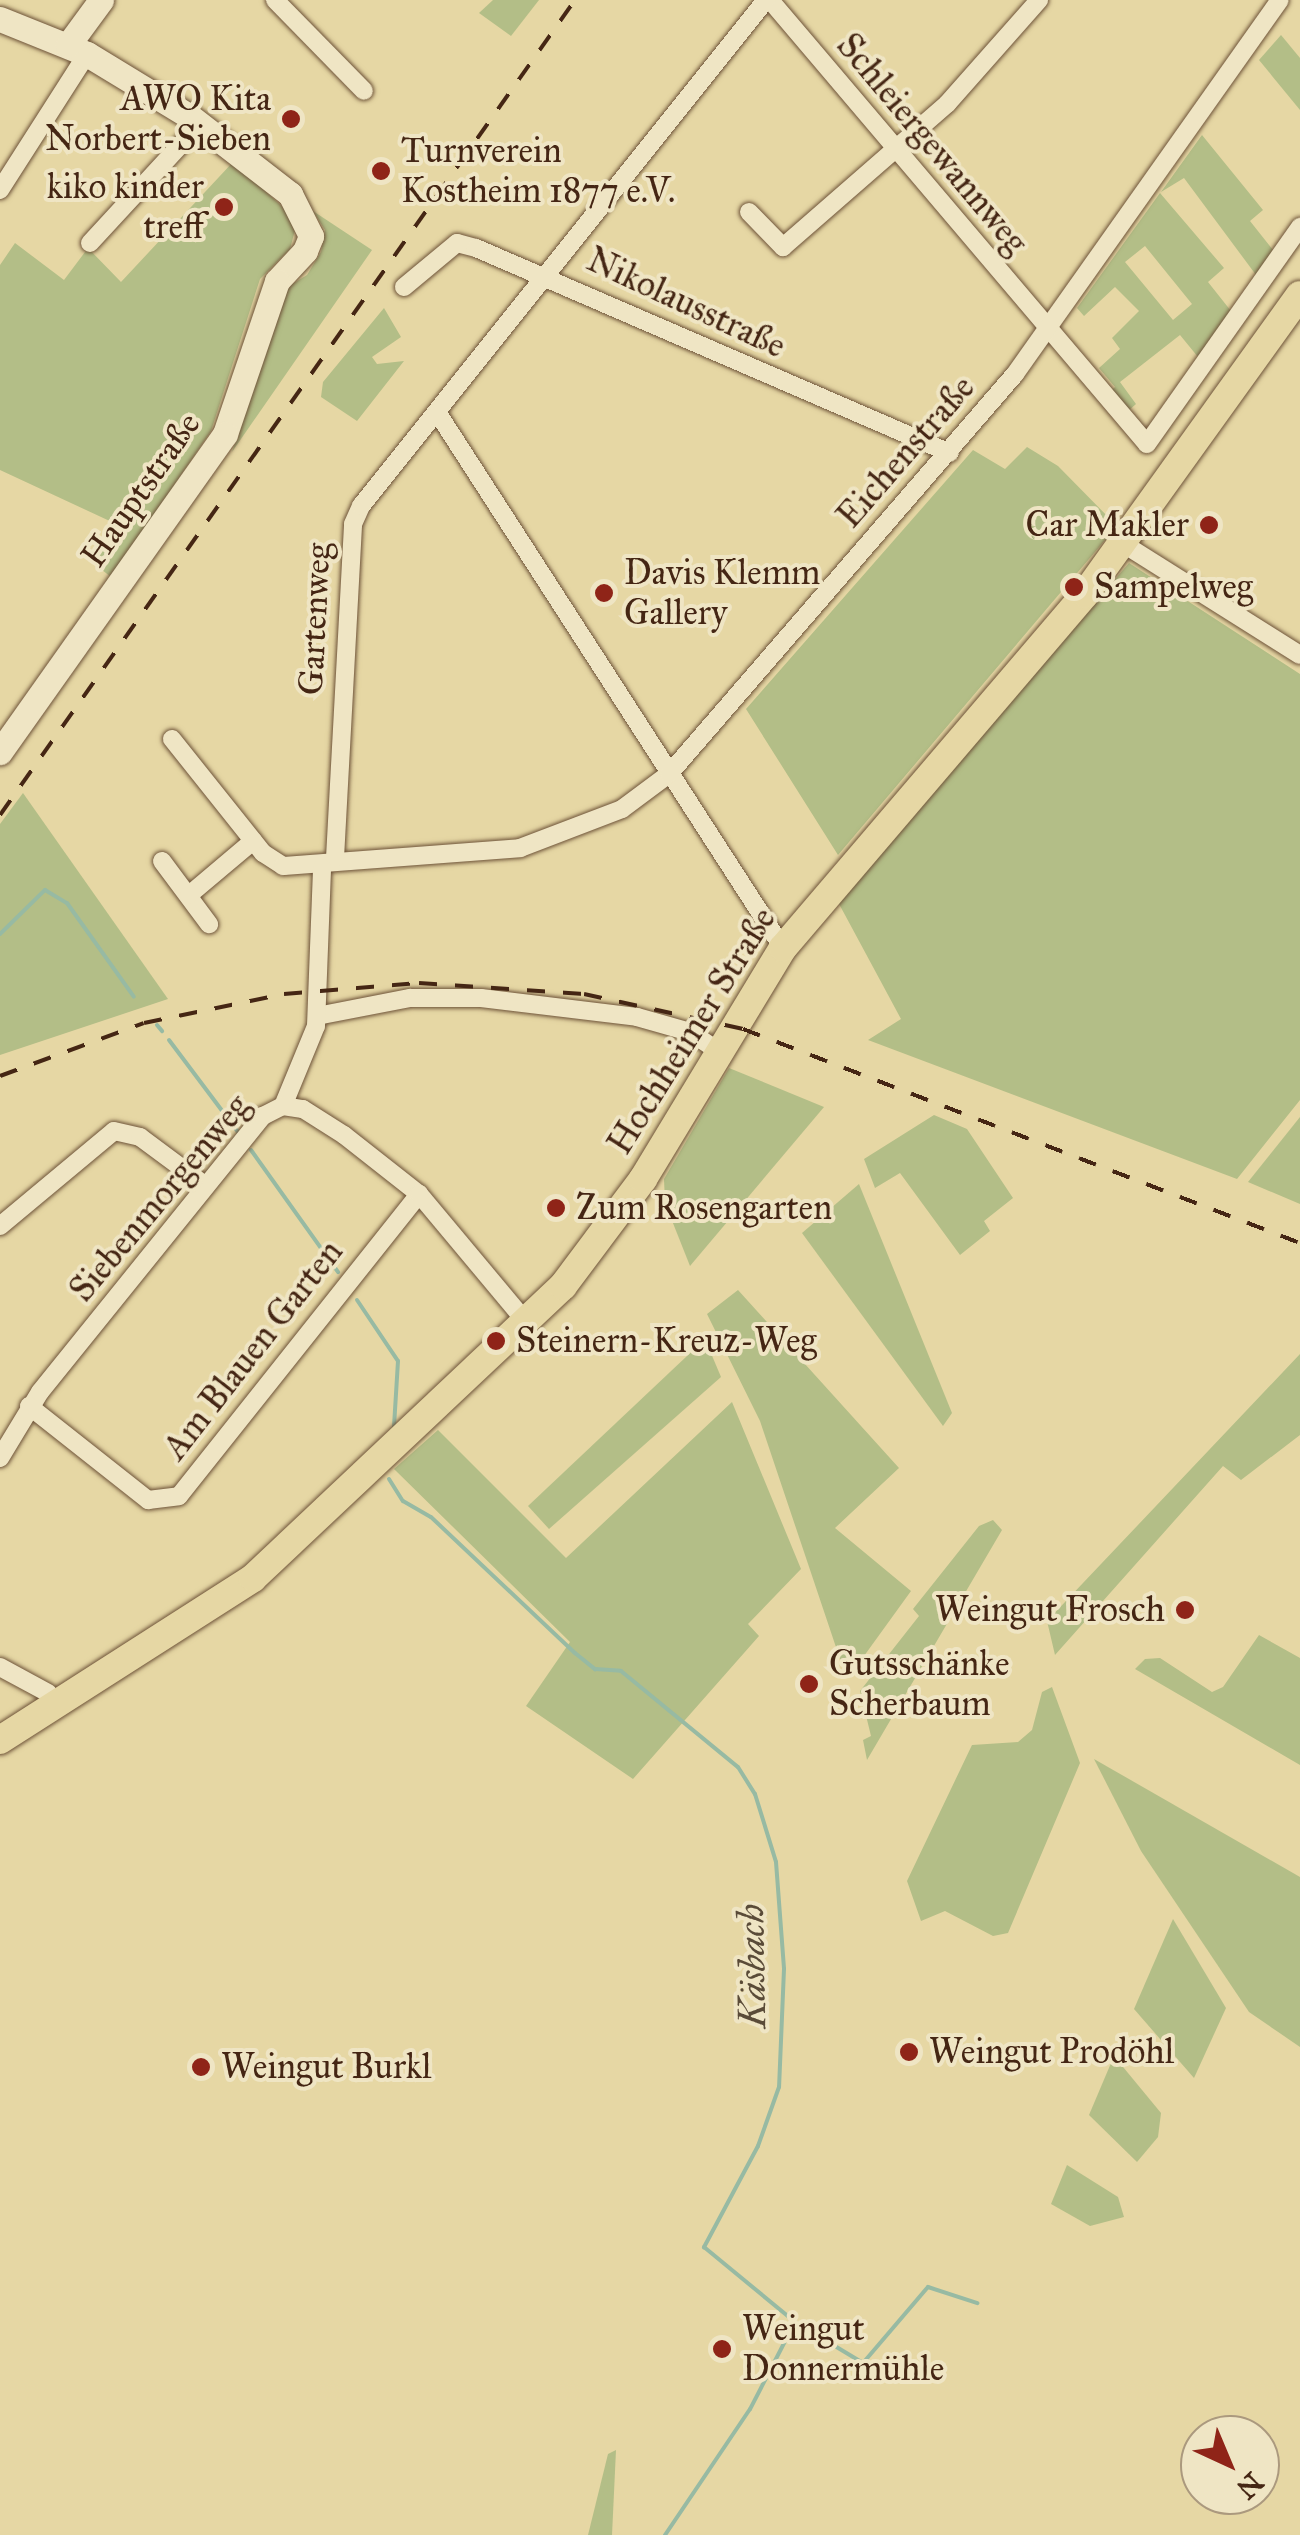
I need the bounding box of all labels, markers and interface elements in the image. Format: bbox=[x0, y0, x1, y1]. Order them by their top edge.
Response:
street label: Schleiergewannweg bbox=[828, 25, 1036, 263]
place label: AWO Kita Norbert-Sieben bbox=[45, 78, 271, 160]
marker: AWO Kita Norbert-Sieben bbox=[280, 108, 302, 130]
place label: Turnverein Kostheim 1877 e.V. bbox=[401, 130, 675, 212]
marker: Turnverein Kostheim 1877 e.V. bbox=[370, 160, 392, 182]
place label: kiko kinder treff bbox=[47, 166, 204, 248]
marker: kiko kinder treff bbox=[213, 196, 235, 218]
street label: Nikolausstraße bbox=[580, 239, 792, 367]
street label: Eichenstraße bbox=[828, 367, 984, 537]
street label: Hauptstraße bbox=[72, 404, 210, 576]
place label: Car Makler bbox=[1026, 504, 1189, 546]
marker: Car Makler bbox=[1198, 514, 1220, 536]
street label: Gartenweg bbox=[290, 542, 340, 696]
place label: Davis Klemm Gallery bbox=[624, 552, 821, 634]
place label: Sampelweg bbox=[1094, 566, 1253, 608]
marker: Sampelweg bbox=[1063, 576, 1085, 598]
marker: Davis Klemm Gallery bbox=[593, 582, 615, 604]
street label: Hochheimer Straße bbox=[599, 900, 785, 1162]
street label: Siebenmorgenweg bbox=[61, 1086, 259, 1310]
place label: Zum Rosengarten bbox=[576, 1187, 832, 1229]
marker: Zum Rosengarten bbox=[545, 1197, 567, 1219]
street label: Am Blauen Garten bbox=[154, 1232, 352, 1468]
place label: Steinern-Kreuz-Weg bbox=[516, 1320, 817, 1362]
marker: Steinern-Kreuz-Weg bbox=[485, 1330, 507, 1352]
place label: Weingut Frosch bbox=[935, 1589, 1165, 1631]
marker: Weingut Frosch bbox=[1174, 1599, 1196, 1621]
place label: Gutsschänke Scherbaum bbox=[829, 1643, 1010, 1725]
marker: Gutsschänke Scherbaum bbox=[798, 1673, 820, 1695]
water label: Käsbach bbox=[728, 1904, 776, 2028]
place label: Weingut Prodöhl bbox=[929, 2031, 1174, 2073]
marker: Weingut Prodöhl bbox=[898, 2041, 920, 2063]
place label: Weingut Burkl bbox=[221, 2046, 432, 2088]
marker: Weingut Burkl bbox=[190, 2056, 212, 2078]
place label: Weingut Donnermühle bbox=[742, 2308, 944, 2390]
marker: Weingut Donnermühle bbox=[711, 2338, 733, 2360]
north arrow bbox=[1180, 2415, 1280, 2515]
text: N bbox=[1229, 2465, 1270, 2506]

